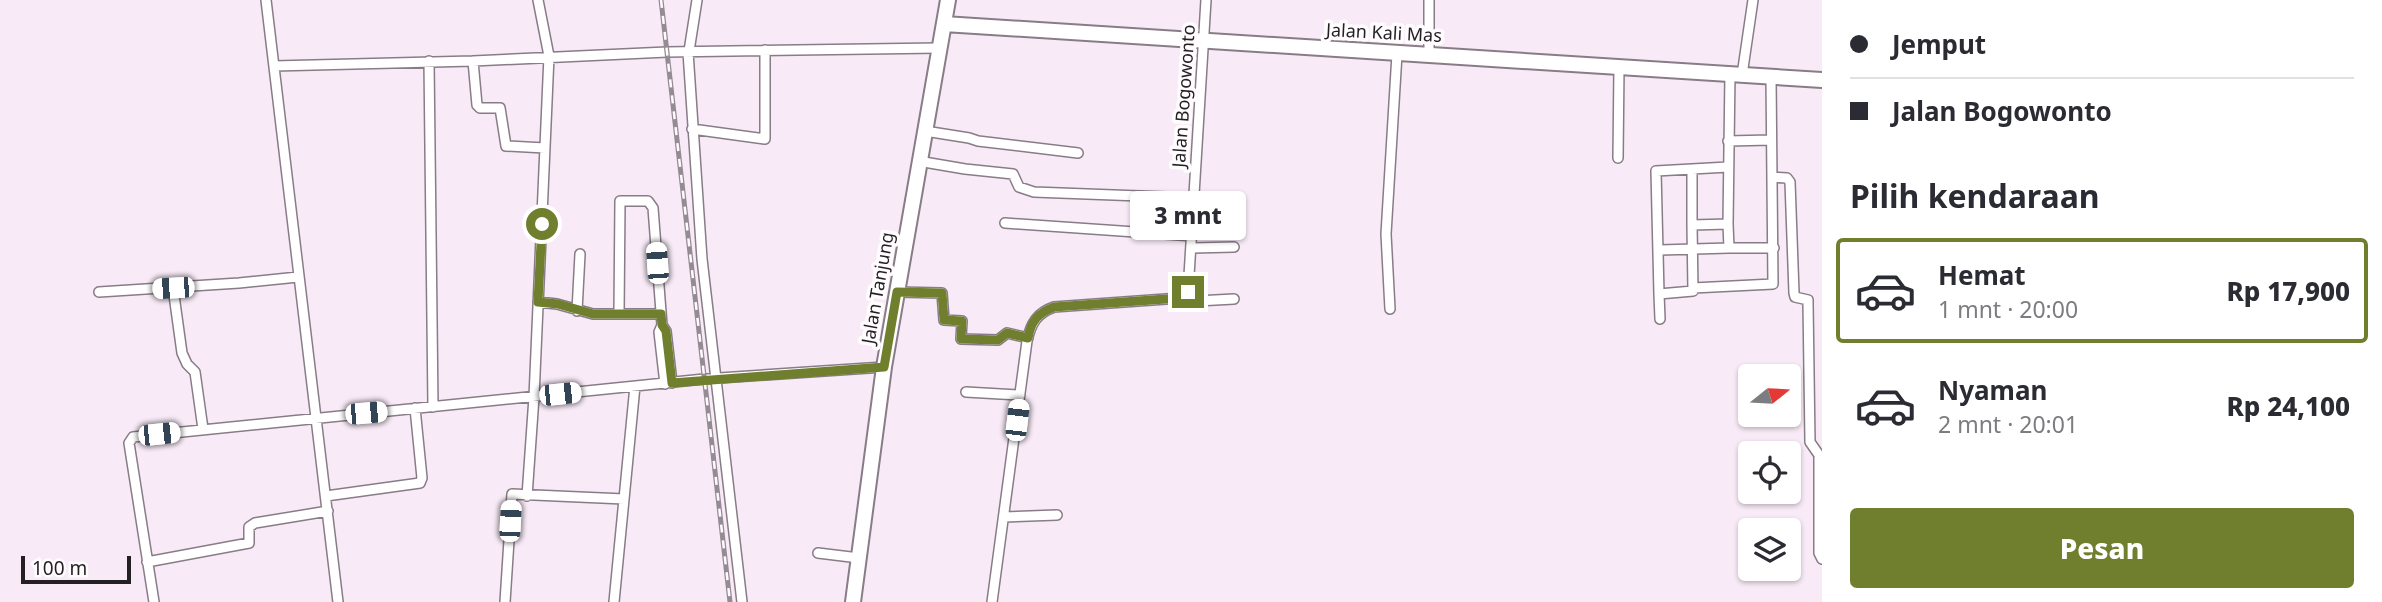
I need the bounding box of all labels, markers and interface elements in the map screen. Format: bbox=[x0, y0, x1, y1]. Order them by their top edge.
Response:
street label: Jalan Kali Mas bbox=[1324, 17, 1443, 47]
street label: Jalan Bogowonto bbox=[1166, 24, 1200, 170]
text: Jemput bbox=[1892, 26, 1986, 62]
text: Jalan Bogowonto bbox=[1892, 93, 2112, 129]
text: Pilih kendaraan bbox=[1850, 174, 2100, 217]
callout: 3 mnt bbox=[1130, 190, 1246, 240]
text: 3 mnt bbox=[1154, 199, 1222, 231]
route start bbox=[526, 208, 558, 240]
street label: Jalan Tanjung bbox=[855, 230, 899, 348]
car bbox=[646, 241, 669, 285]
text: Hemat bbox=[1938, 257, 2026, 293]
icon: car bbox=[1854, 259, 1917, 322]
text: Rp 17,900 bbox=[2227, 273, 2350, 309]
car bbox=[152, 276, 195, 300]
route end bbox=[1172, 276, 1204, 308]
text: 1 mnt · 20:00 bbox=[1938, 293, 2078, 325]
north arrow bbox=[1738, 364, 1801, 427]
map controls bbox=[1738, 364, 1801, 581]
text: Nyaman bbox=[1938, 372, 2047, 408]
icon: car bbox=[1854, 374, 1917, 437]
car bbox=[539, 381, 582, 407]
text: Rp 24,100 bbox=[2227, 388, 2350, 424]
car bbox=[1005, 398, 1030, 442]
car bbox=[345, 401, 388, 425]
text: 2 mnt · 20:01 bbox=[1938, 408, 2078, 440]
car bbox=[138, 421, 181, 447]
button: locate bbox=[1738, 441, 1801, 504]
car bbox=[499, 499, 522, 543]
button: Pesan bbox=[1850, 508, 2354, 588]
button: layers bbox=[1738, 518, 1801, 581]
scale bar bbox=[21, 553, 131, 585]
text: 100 m bbox=[32, 555, 87, 581]

